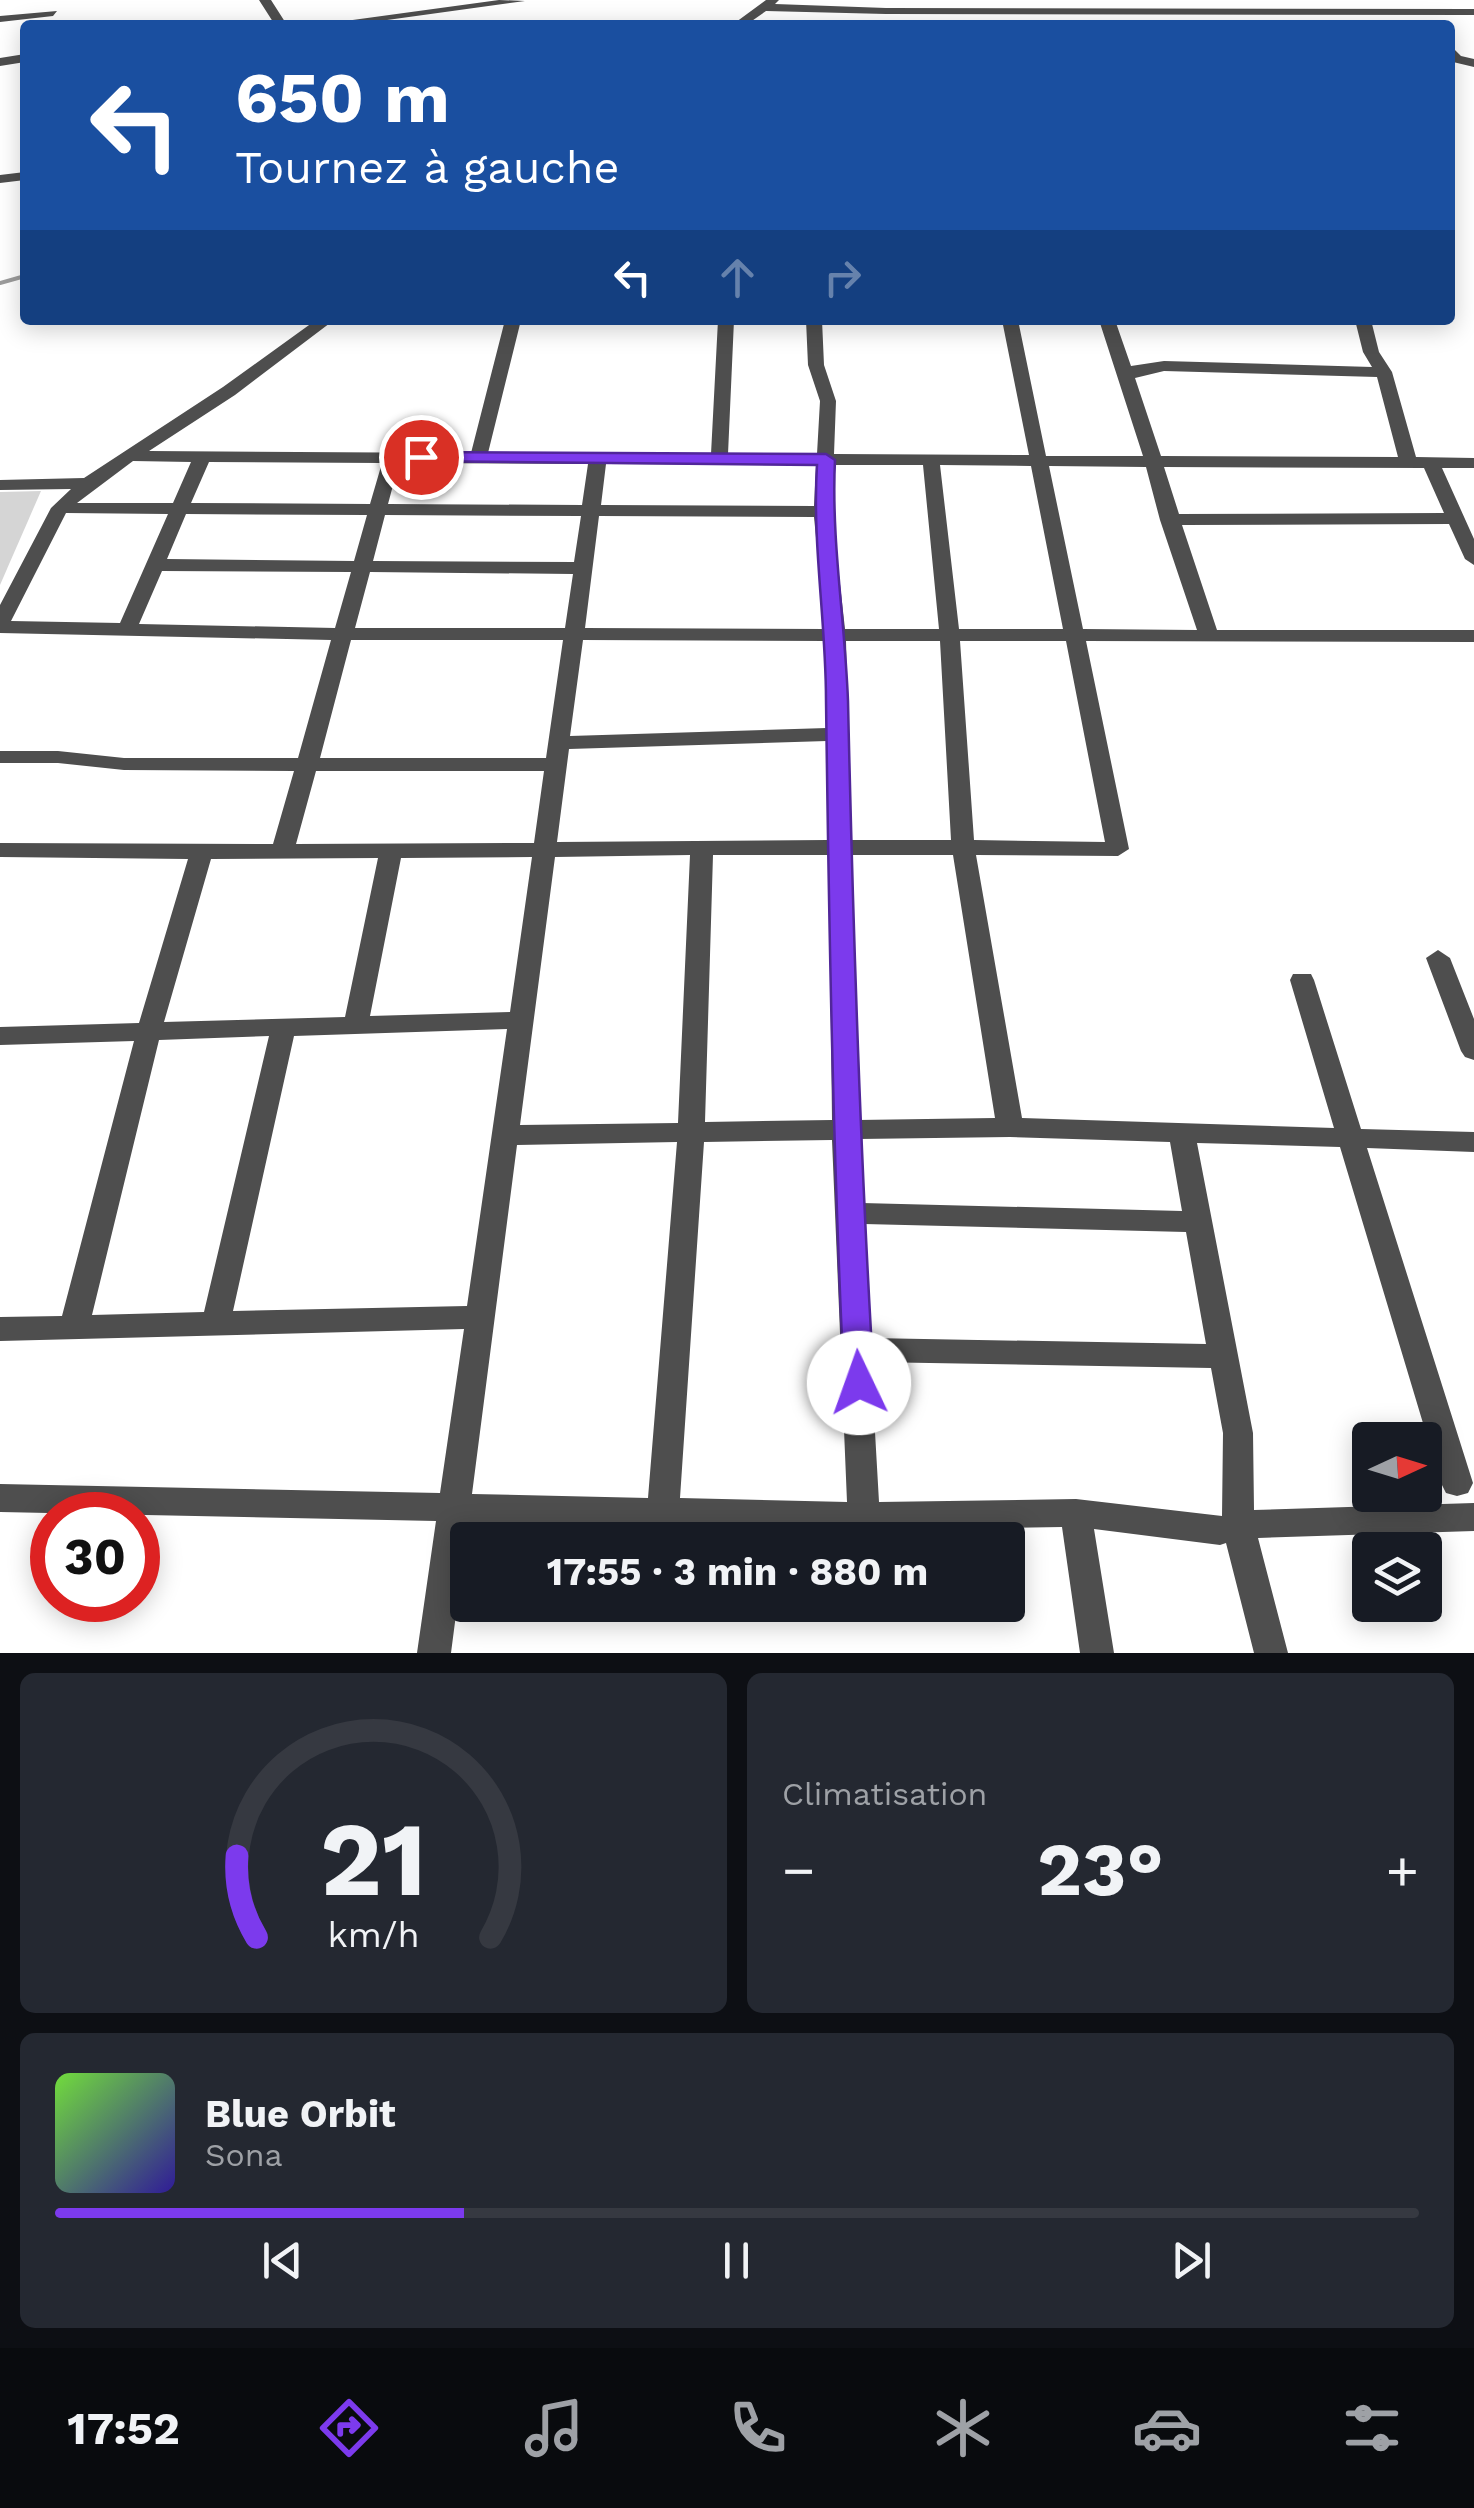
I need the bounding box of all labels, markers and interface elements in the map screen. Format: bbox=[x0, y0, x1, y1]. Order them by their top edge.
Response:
text: 650 m bbox=[235, 57, 450, 139]
icon: left bbox=[70, 60, 200, 190]
text: Tournez à gauche bbox=[235, 141, 620, 194]
icon: left bbox=[605, 250, 660, 305]
icon: ahead bbox=[710, 250, 765, 305]
icon: right bbox=[815, 250, 870, 305]
pin bbox=[379, 415, 464, 500]
icon: arrive bbox=[394, 430, 449, 485]
position arrow bbox=[807, 1331, 911, 1435]
north arrow bbox=[1352, 1422, 1442, 1512]
map controls bbox=[1352, 1422, 1442, 1622]
speed limit sign: 30 bbox=[30, 1492, 160, 1622]
button: layers bbox=[1352, 1532, 1442, 1622]
text: 17:55 · 3 min · 880 m bbox=[547, 1550, 928, 1594]
text: Climatisation bbox=[782, 1775, 987, 1813]
text: 21 bbox=[320, 1798, 427, 1920]
text: 23° bbox=[1037, 1825, 1164, 1913]
text: − bbox=[782, 1838, 815, 1902]
text: + bbox=[1386, 1838, 1419, 1902]
text: km/h bbox=[327, 1914, 420, 1956]
text: Blue Orbit bbox=[205, 2092, 396, 2136]
text: Sona bbox=[205, 2136, 283, 2174]
icon: previous bbox=[255, 2233, 310, 2288]
icon: pause bbox=[709, 2233, 764, 2288]
icon: next bbox=[1164, 2233, 1219, 2288]
icon: directions bbox=[314, 2393, 384, 2463]
icon: music bbox=[519, 2393, 589, 2463]
icon: phone bbox=[723, 2393, 793, 2463]
icon: climate bbox=[928, 2393, 998, 2463]
icon: car bbox=[1132, 2393, 1202, 2463]
icon: filters bbox=[1337, 2393, 1407, 2463]
text: 17:52 bbox=[67, 2402, 180, 2455]

